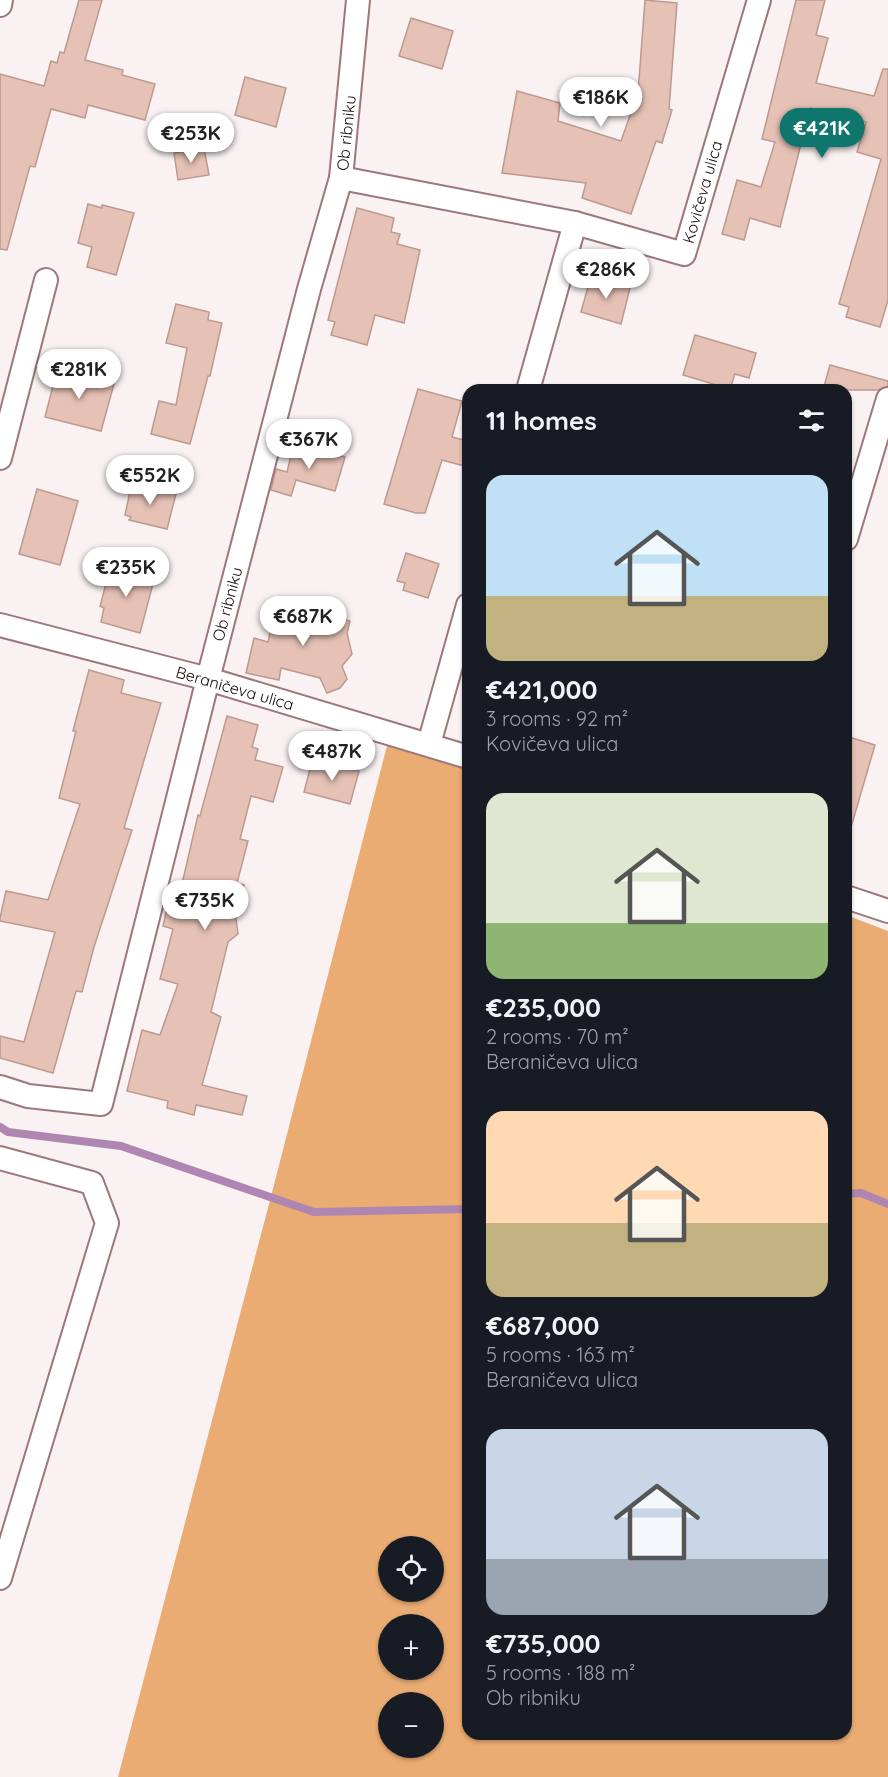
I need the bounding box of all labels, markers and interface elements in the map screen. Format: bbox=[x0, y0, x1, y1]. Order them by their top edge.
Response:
pin: €186K bbox=[559, 77, 643, 128]
text: €186K bbox=[573, 84, 629, 109]
street label: Ob ribniku bbox=[332, 94, 360, 172]
pin: €421K bbox=[780, 108, 864, 159]
pin: €253K bbox=[149, 113, 233, 164]
text: €421K bbox=[794, 115, 850, 140]
text: €253K bbox=[161, 120, 221, 145]
street label: Kovičeva ulica bbox=[678, 138, 726, 246]
pin: €286K bbox=[564, 249, 648, 300]
text: €286K bbox=[576, 256, 636, 281]
pin: €281K bbox=[37, 349, 121, 400]
text: €281K bbox=[51, 356, 107, 381]
text: 11 homes bbox=[486, 404, 597, 437]
icon: filters bbox=[795, 404, 828, 437]
pin: €367K bbox=[267, 419, 351, 470]
text: €367K bbox=[280, 426, 338, 451]
pin: €552K bbox=[108, 455, 192, 506]
text: €552K bbox=[120, 462, 180, 487]
icon: home bbox=[603, 514, 711, 622]
pin: €235K bbox=[84, 547, 168, 598]
text: €235K bbox=[96, 554, 156, 579]
street label: Ob ribniku bbox=[208, 565, 246, 643]
pin: €687K bbox=[261, 596, 345, 647]
text: €687K bbox=[274, 603, 332, 628]
street label: Beraničeva ulica bbox=[174, 662, 296, 714]
text: €421,000 bbox=[486, 673, 598, 706]
text: 3 rooms · 92 m² bbox=[486, 706, 628, 731]
pin: €487K bbox=[290, 731, 374, 782]
text: Kovičeva ulica bbox=[486, 731, 618, 756]
text: €487K bbox=[302, 738, 362, 763]
icon: home bbox=[603, 832, 711, 940]
pin: €735K bbox=[163, 880, 247, 931]
text: €735K bbox=[176, 887, 234, 912]
text: €235,000 bbox=[486, 991, 601, 1024]
text: 2 rooms · 70 m² bbox=[486, 1024, 629, 1049]
text: Beraničeva ulica bbox=[486, 1049, 638, 1074]
icon: home bbox=[603, 1150, 711, 1258]
text: €687,000 bbox=[486, 1309, 599, 1342]
text: 5 rooms · 163 m² bbox=[486, 1342, 635, 1367]
text: Beraničeva ulica bbox=[486, 1367, 638, 1392]
icon: home bbox=[603, 1468, 711, 1576]
map controls bbox=[378, 1536, 444, 1758]
button: locate bbox=[378, 1536, 444, 1602]
button: + bbox=[378, 1614, 444, 1680]
text: €735,000 bbox=[486, 1627, 601, 1660]
text: 5 rooms · 188 m² bbox=[486, 1660, 635, 1685]
text: Ob ribniku bbox=[486, 1685, 581, 1710]
button: − bbox=[378, 1692, 444, 1758]

